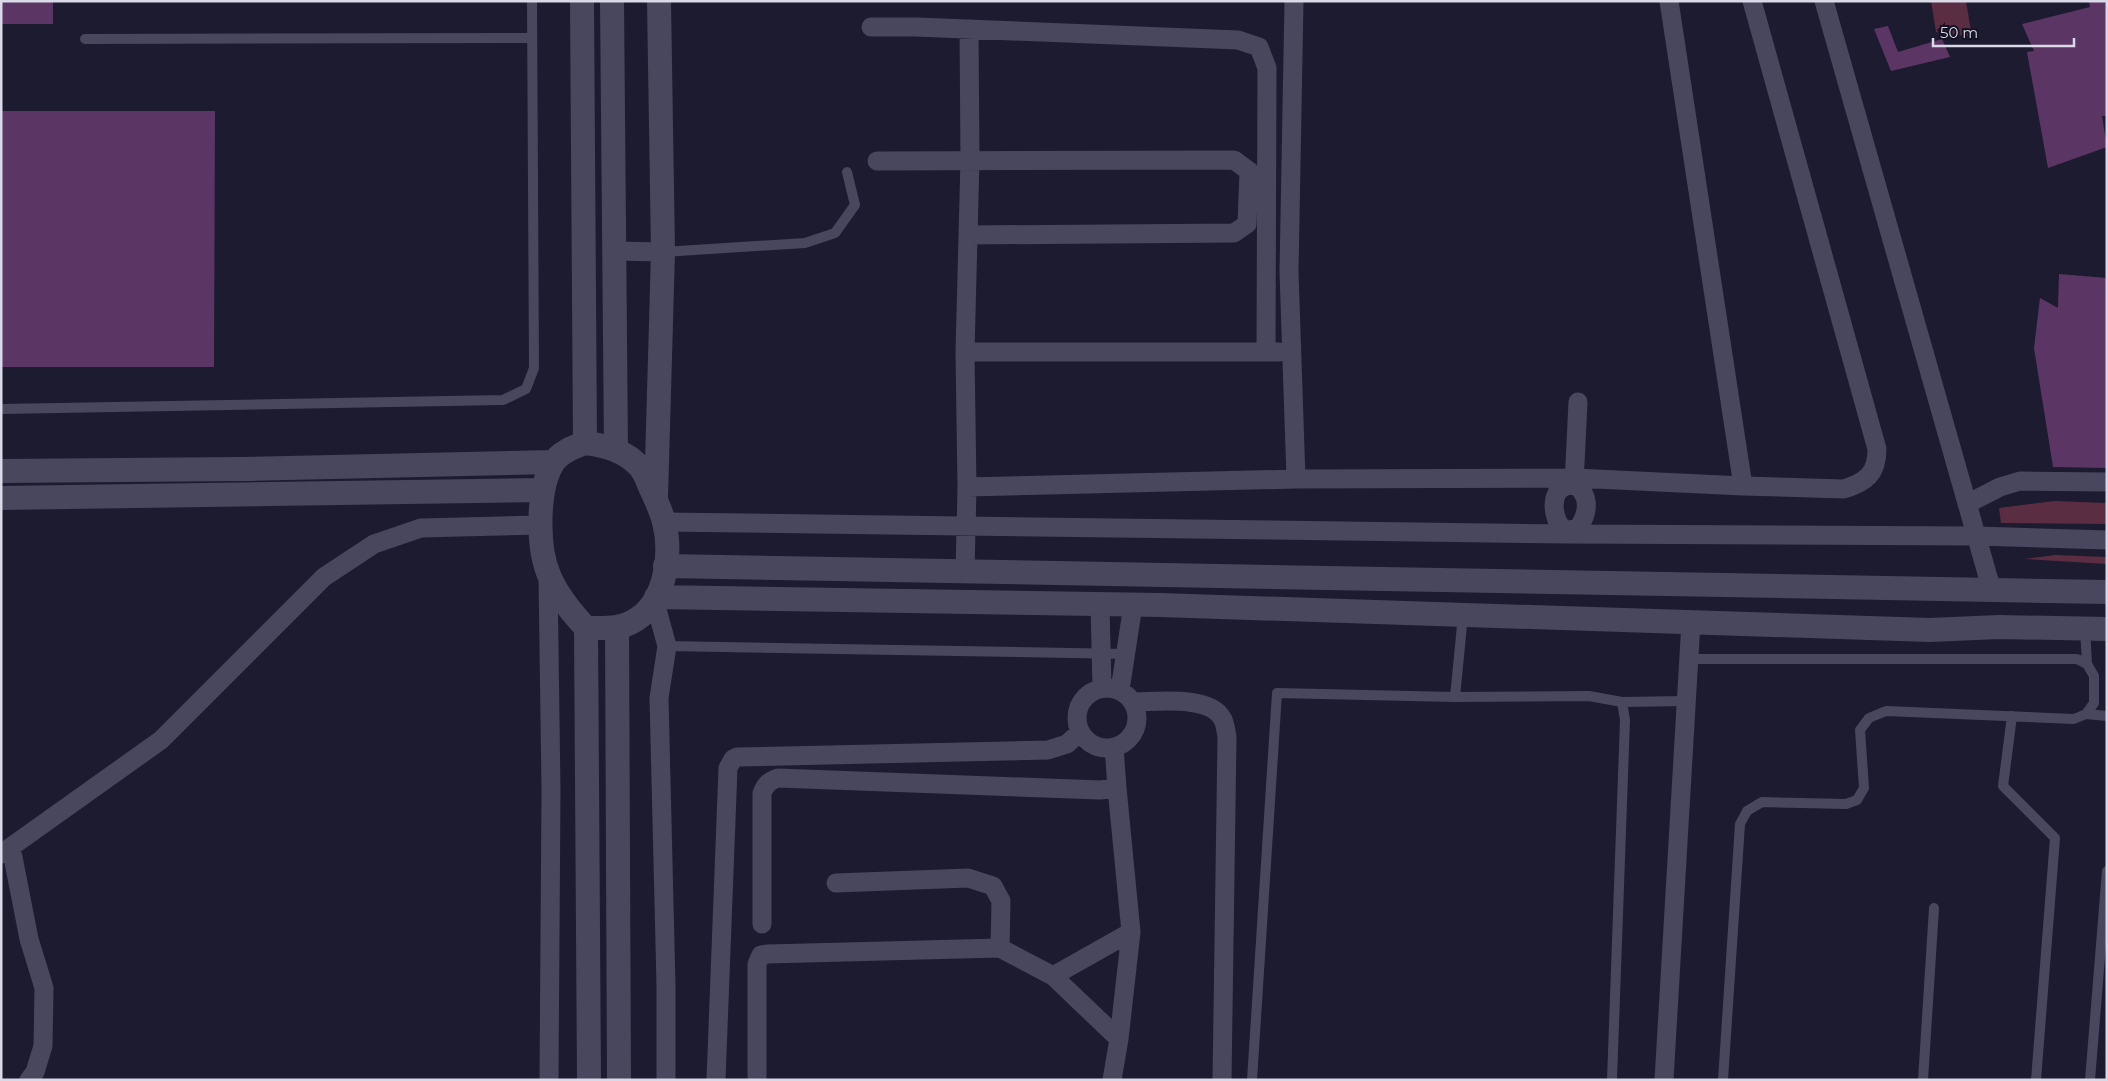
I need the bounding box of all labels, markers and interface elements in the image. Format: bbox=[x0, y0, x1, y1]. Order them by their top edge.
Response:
scale bar bbox=[1933, 15, 2074, 47]
text: 50 m bbox=[1940, 23, 1978, 42]

